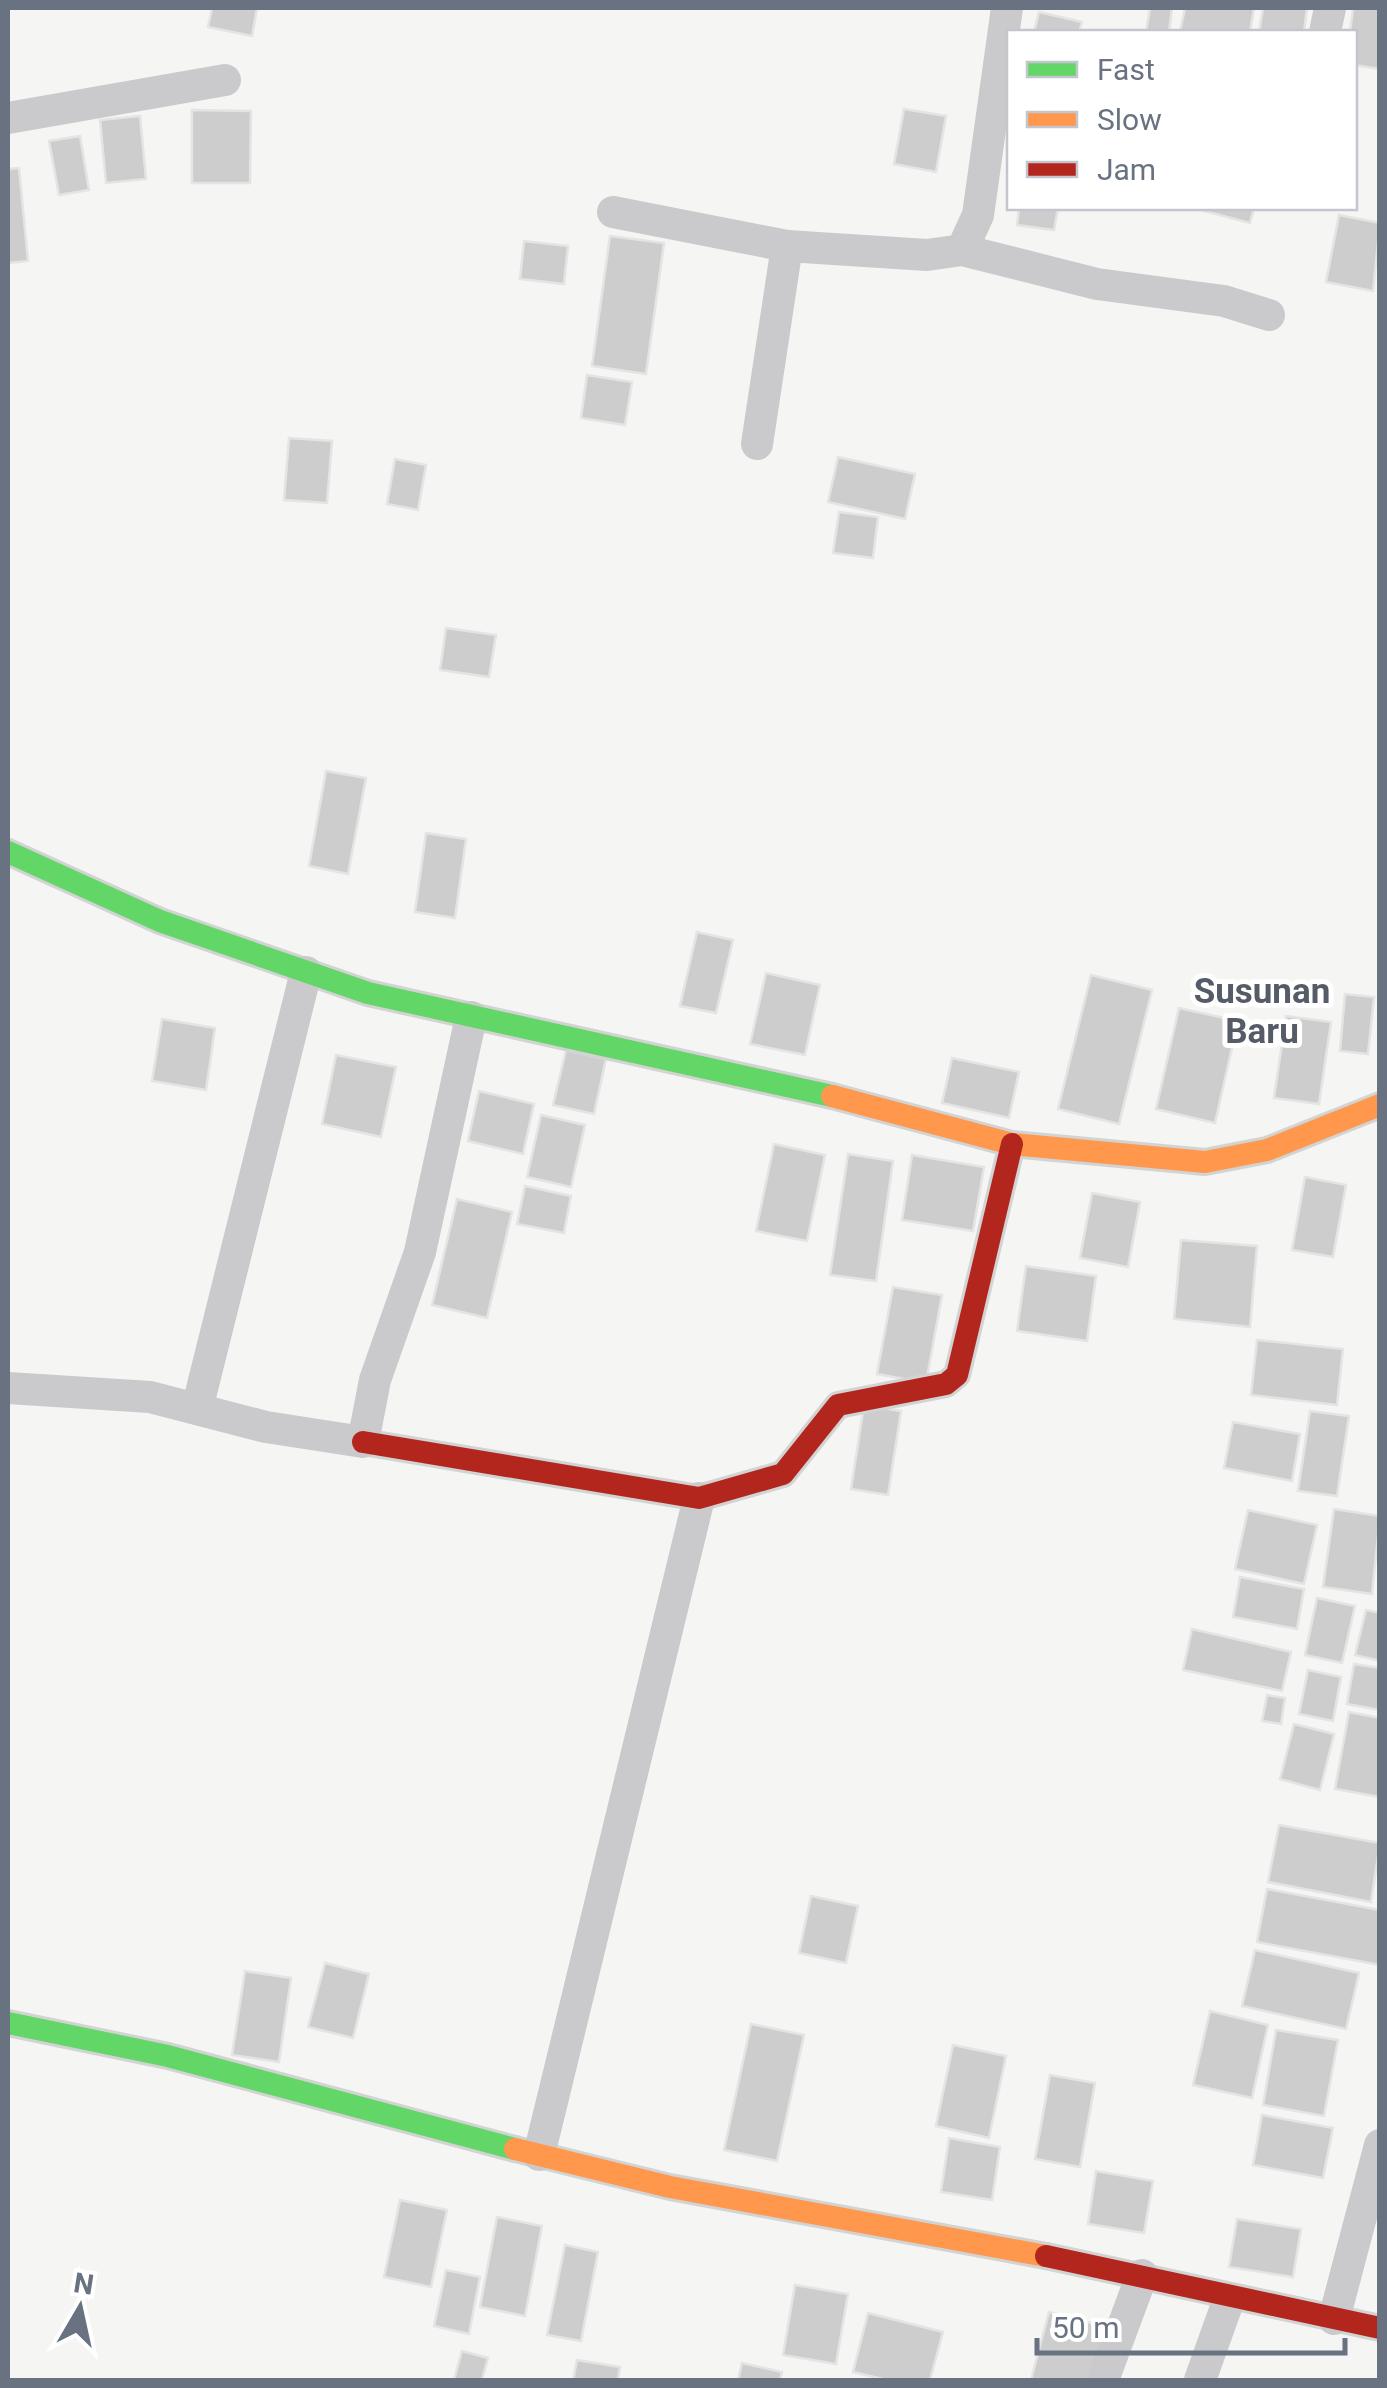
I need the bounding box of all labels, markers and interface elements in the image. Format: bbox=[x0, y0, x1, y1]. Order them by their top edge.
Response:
legend bbox=[1007, 30, 1357, 210]
text: Fast bbox=[1097, 52, 1155, 87]
text: Slow bbox=[1097, 102, 1162, 137]
text: Jam bbox=[1097, 152, 1156, 187]
district label: Susunan Baru bbox=[1194, 971, 1330, 1052]
north arrow bbox=[30, 2258, 130, 2358]
text: N bbox=[71, 2266, 96, 2302]
scale bar bbox=[1037, 2293, 1344, 2355]
text: 50 m bbox=[1052, 2310, 1119, 2345]

